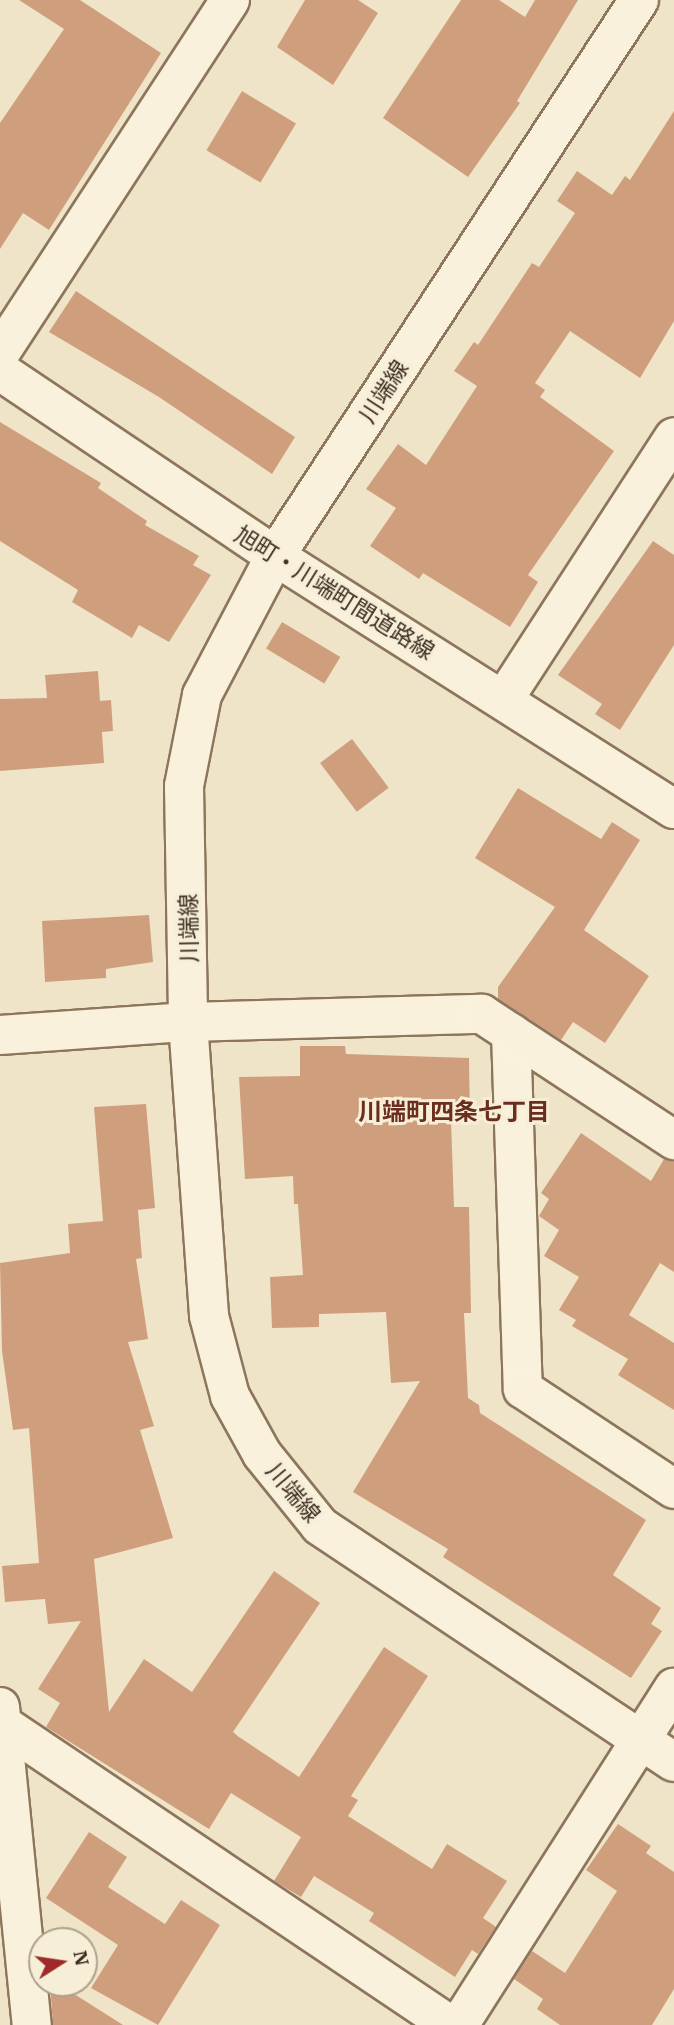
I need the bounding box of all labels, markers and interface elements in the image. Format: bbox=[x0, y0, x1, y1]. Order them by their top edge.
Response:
street label: 川端線 bbox=[353, 355, 413, 427]
street label: 旭町・川端町間道路線 bbox=[230, 519, 440, 665]
street label: 川端線 bbox=[174, 893, 202, 963]
district label: 川端町四条七丁目 bbox=[358, 1098, 550, 1126]
street label: 川端線 bbox=[261, 1457, 327, 1527]
north arrow bbox=[28, 1927, 98, 1997]
text: N bbox=[68, 1948, 95, 1968]

